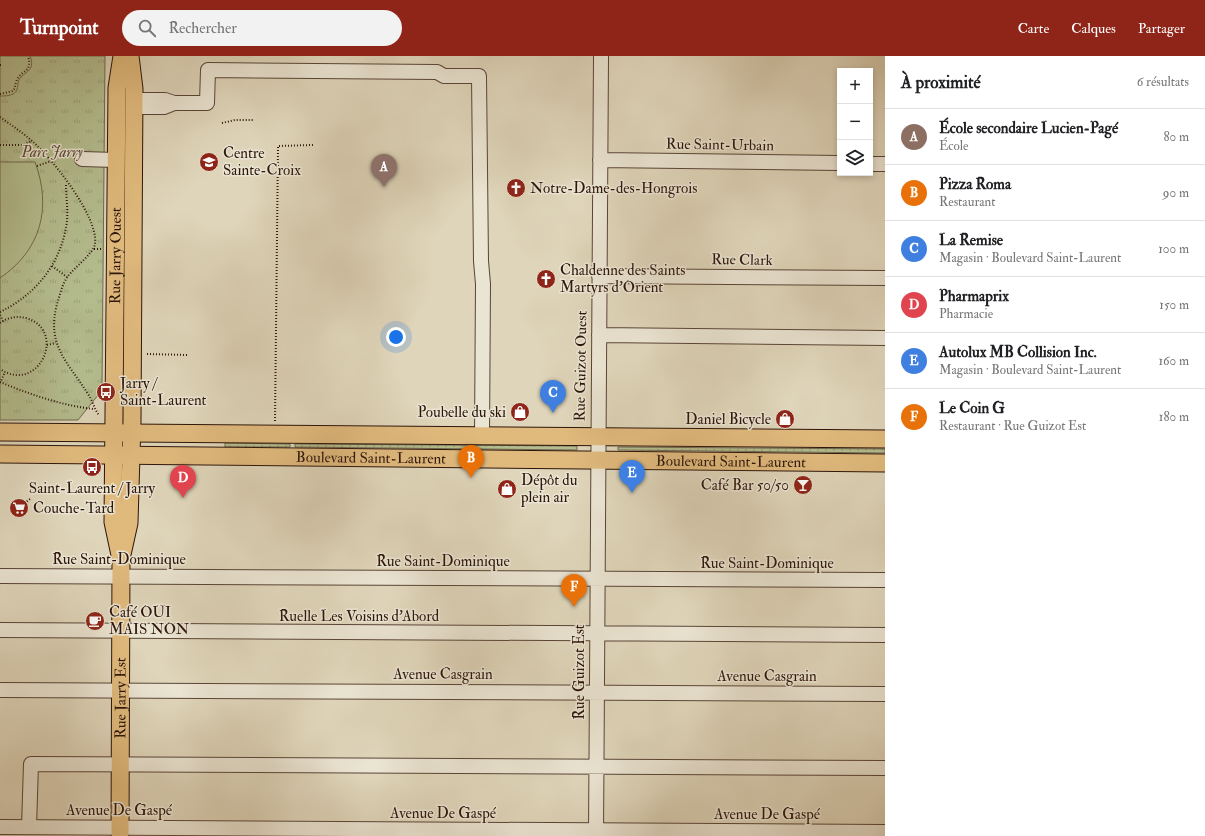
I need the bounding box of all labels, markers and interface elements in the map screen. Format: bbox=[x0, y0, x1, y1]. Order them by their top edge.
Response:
search box bbox=[122, 10, 402, 46]
text: Turnpoint bbox=[20, 16, 98, 40]
icon: search bbox=[136, 17, 158, 39]
text: Rechercher bbox=[168, 19, 237, 38]
text: Carte bbox=[1018, 20, 1049, 37]
text: Calques bbox=[1071, 20, 1116, 37]
text: Partager bbox=[1138, 20, 1185, 37]
map controls bbox=[837, 68, 873, 176]
button: + bbox=[837, 68, 873, 104]
text: À proximité bbox=[901, 72, 981, 93]
text: 6 résultats bbox=[1137, 74, 1189, 90]
button: − bbox=[837, 104, 873, 140]
text: École secondaire Lucien-Pagé bbox=[939, 119, 1118, 138]
text: A bbox=[910, 129, 918, 145]
text: 80 m bbox=[1163, 129, 1189, 145]
street label: Rue Saint-Urbain bbox=[666, 135, 775, 155]
text: École bbox=[939, 138, 968, 154]
button: layers bbox=[837, 140, 873, 176]
park label: Parc Jarry bbox=[20, 143, 84, 162]
place label: Centre Sainte-Croix bbox=[223, 144, 301, 180]
school or university icon: Centre Sainte-Croix bbox=[198, 151, 220, 173]
pin: A bbox=[371, 154, 397, 187]
text: Pizza Roma bbox=[939, 175, 1011, 194]
church icon: Notre-Dame-des-Hongrois bbox=[505, 177, 527, 199]
place label: Notre-Dame-des-Hongrois bbox=[530, 179, 697, 198]
text: B bbox=[910, 185, 918, 201]
text: 90 m bbox=[1163, 185, 1189, 201]
text: Restaurant bbox=[939, 194, 995, 210]
street label: Rue Jarry Ouest bbox=[106, 207, 126, 304]
text: La Remise bbox=[939, 231, 1003, 250]
text: C bbox=[909, 241, 919, 257]
text: 100 m bbox=[1158, 241, 1189, 257]
street label: Rue Clark bbox=[711, 250, 773, 270]
text: Magasin · Boulevard Saint-Laurent bbox=[939, 250, 1121, 266]
place label: Chaldenne des Saints Martyrs d'Orient bbox=[560, 261, 685, 297]
church icon: Chaldenne des Saints Martyrs d'Orient bbox=[535, 268, 557, 290]
text: Pharmaprix bbox=[939, 287, 1009, 306]
text: D bbox=[909, 297, 919, 313]
text: 150 m bbox=[1159, 297, 1189, 313]
text: Pharmacie bbox=[939, 306, 993, 322]
street label: Rue Guizot Ouest bbox=[571, 310, 591, 422]
your location bbox=[386, 327, 406, 347]
text: Autolux MB Collision Inc. bbox=[939, 343, 1097, 362]
text: E bbox=[909, 353, 919, 369]
text: 160 m bbox=[1158, 353, 1189, 369]
text: Magasin · Boulevard Saint-Laurent bbox=[939, 362, 1121, 378]
place label: Jarry / Saint-Laurent bbox=[119, 374, 207, 410]
pin: C bbox=[540, 380, 566, 413]
bus stop icon: Jarry / Saint-Laurent bbox=[95, 381, 117, 403]
text: Le Coin G bbox=[939, 399, 1005, 418]
shop icon: Poubelle du ski bbox=[509, 401, 531, 423]
place label: Poubelle du ski bbox=[417, 403, 506, 422]
shop icon: Daniel Bicycle bbox=[774, 408, 796, 430]
text: F bbox=[910, 409, 918, 425]
text: 180 m bbox=[1159, 409, 1189, 425]
place label: Daniel Bicycle bbox=[685, 410, 771, 429]
text: Restaurant · Rue Guizot Est bbox=[939, 418, 1086, 434]
pin: B bbox=[458, 445, 484, 478]
street label: Boulevard Saint-Laurent bbox=[296, 448, 446, 468]
street label: Boulevard Saint-Laurent bbox=[656, 451, 806, 472]
bus stop icon: Saint-Laurent / Jarry bbox=[81, 456, 103, 478]
pin: E bbox=[619, 460, 645, 493]
pin: D bbox=[170, 465, 196, 498]
place label: Dépôt du plein air bbox=[520, 471, 578, 508]
bar icon: Café Bar 50/50 bbox=[792, 474, 814, 496]
place label: Café Bar 50/50 bbox=[701, 476, 789, 495]
shop icon: Dépôt du plein air bbox=[496, 478, 518, 500]
place label: Saint-Laurent / Jarry bbox=[29, 479, 156, 499]
supermarket icon: Couche-Tard bbox=[8, 497, 30, 519]
place label: Couche-Tard bbox=[33, 499, 115, 518]
street label: Rue Saint-Dominique bbox=[52, 550, 186, 569]
street label: Rue Saint-Dominique bbox=[376, 552, 510, 571]
street label: Rue Saint-Dominique bbox=[700, 554, 834, 573]
pin: F bbox=[561, 574, 587, 607]
place label: Café OUI MAIS NON bbox=[109, 603, 190, 639]
street label: Ruelle Les Voisins d’Abord bbox=[279, 607, 440, 626]
cafe icon: Café OUI MAIS NON bbox=[84, 610, 106, 632]
street label: Rue Guizot Est bbox=[570, 624, 589, 720]
street label: Rue Jarry Est bbox=[111, 657, 131, 739]
street label: Avenue Casgrain bbox=[392, 665, 493, 684]
street label: Avenue Casgrain bbox=[716, 667, 817, 686]
street label: Avenue De Gaspé bbox=[65, 801, 173, 821]
street label: Avenue De Gaspé bbox=[389, 804, 497, 824]
street label: Avenue De Gaspé bbox=[713, 805, 821, 825]

